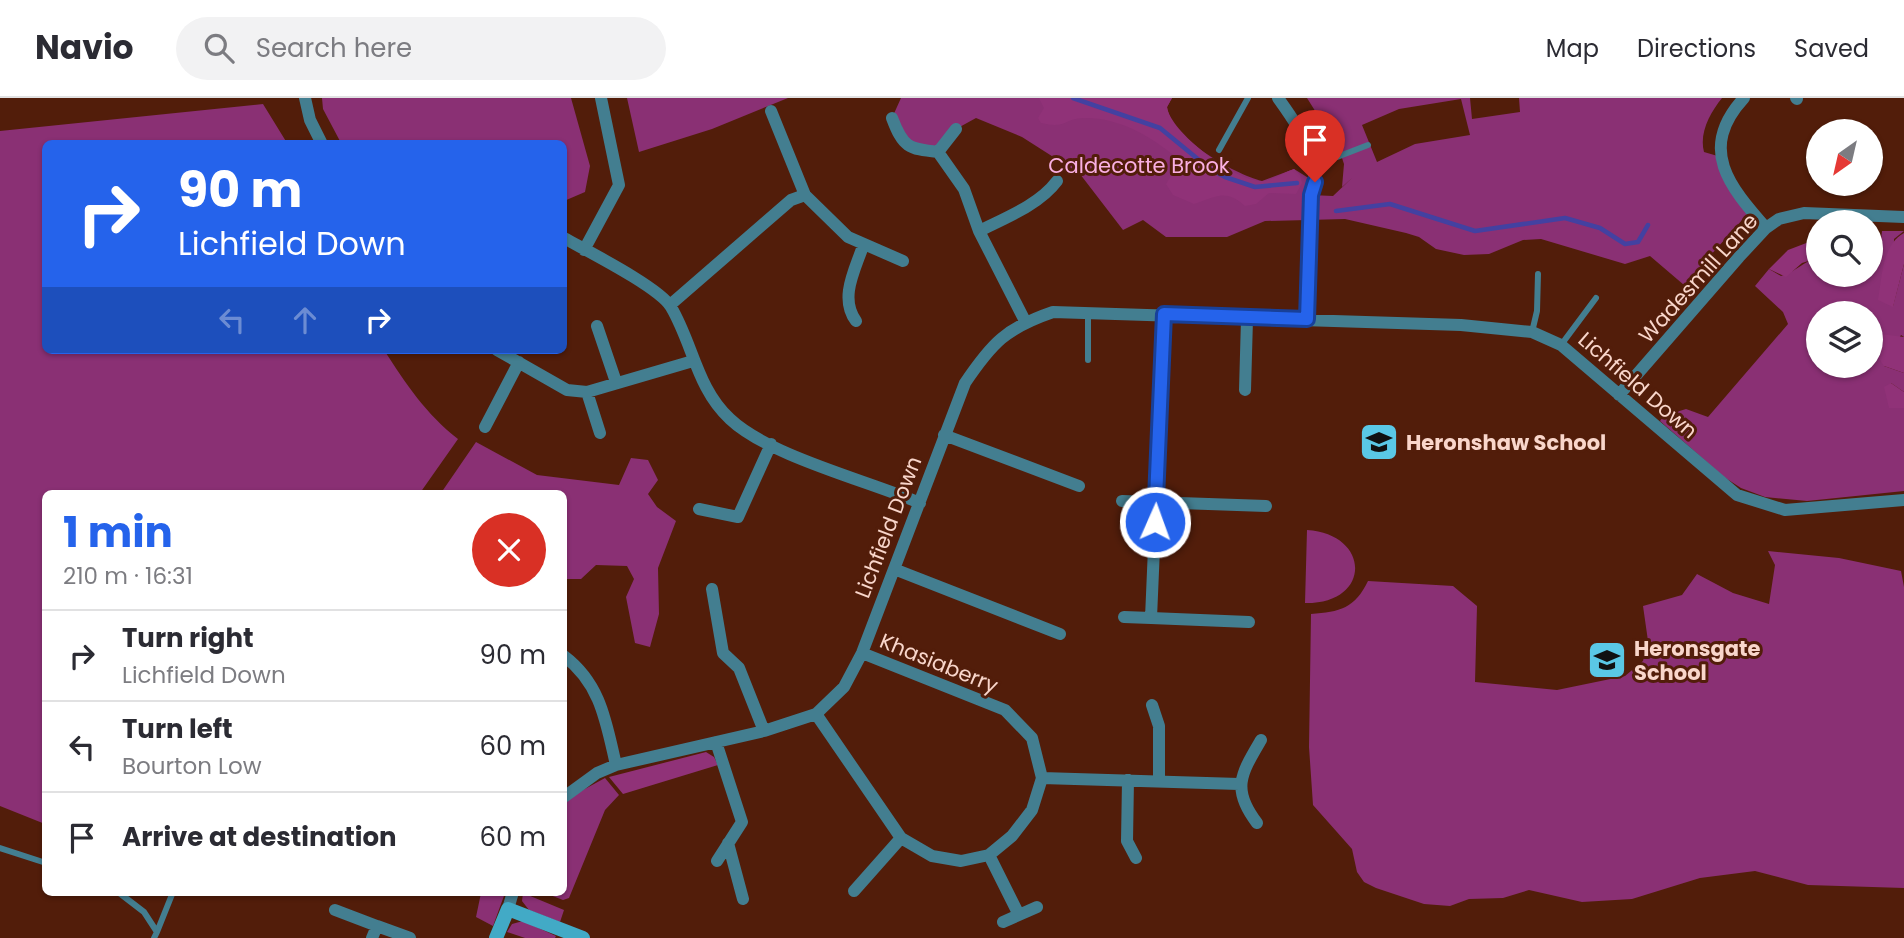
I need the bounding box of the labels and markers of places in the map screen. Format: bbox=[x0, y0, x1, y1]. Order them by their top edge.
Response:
pin bbox=[1285, 110, 1345, 182]
school or university icon: Heronshaw School bbox=[1358, 421, 1400, 463]
place label: Heronshaw School bbox=[1406, 428, 1606, 457]
place label: Heronsgate School bbox=[1634, 634, 1761, 687]
school or university icon: Heronsgate School bbox=[1586, 639, 1628, 681]

